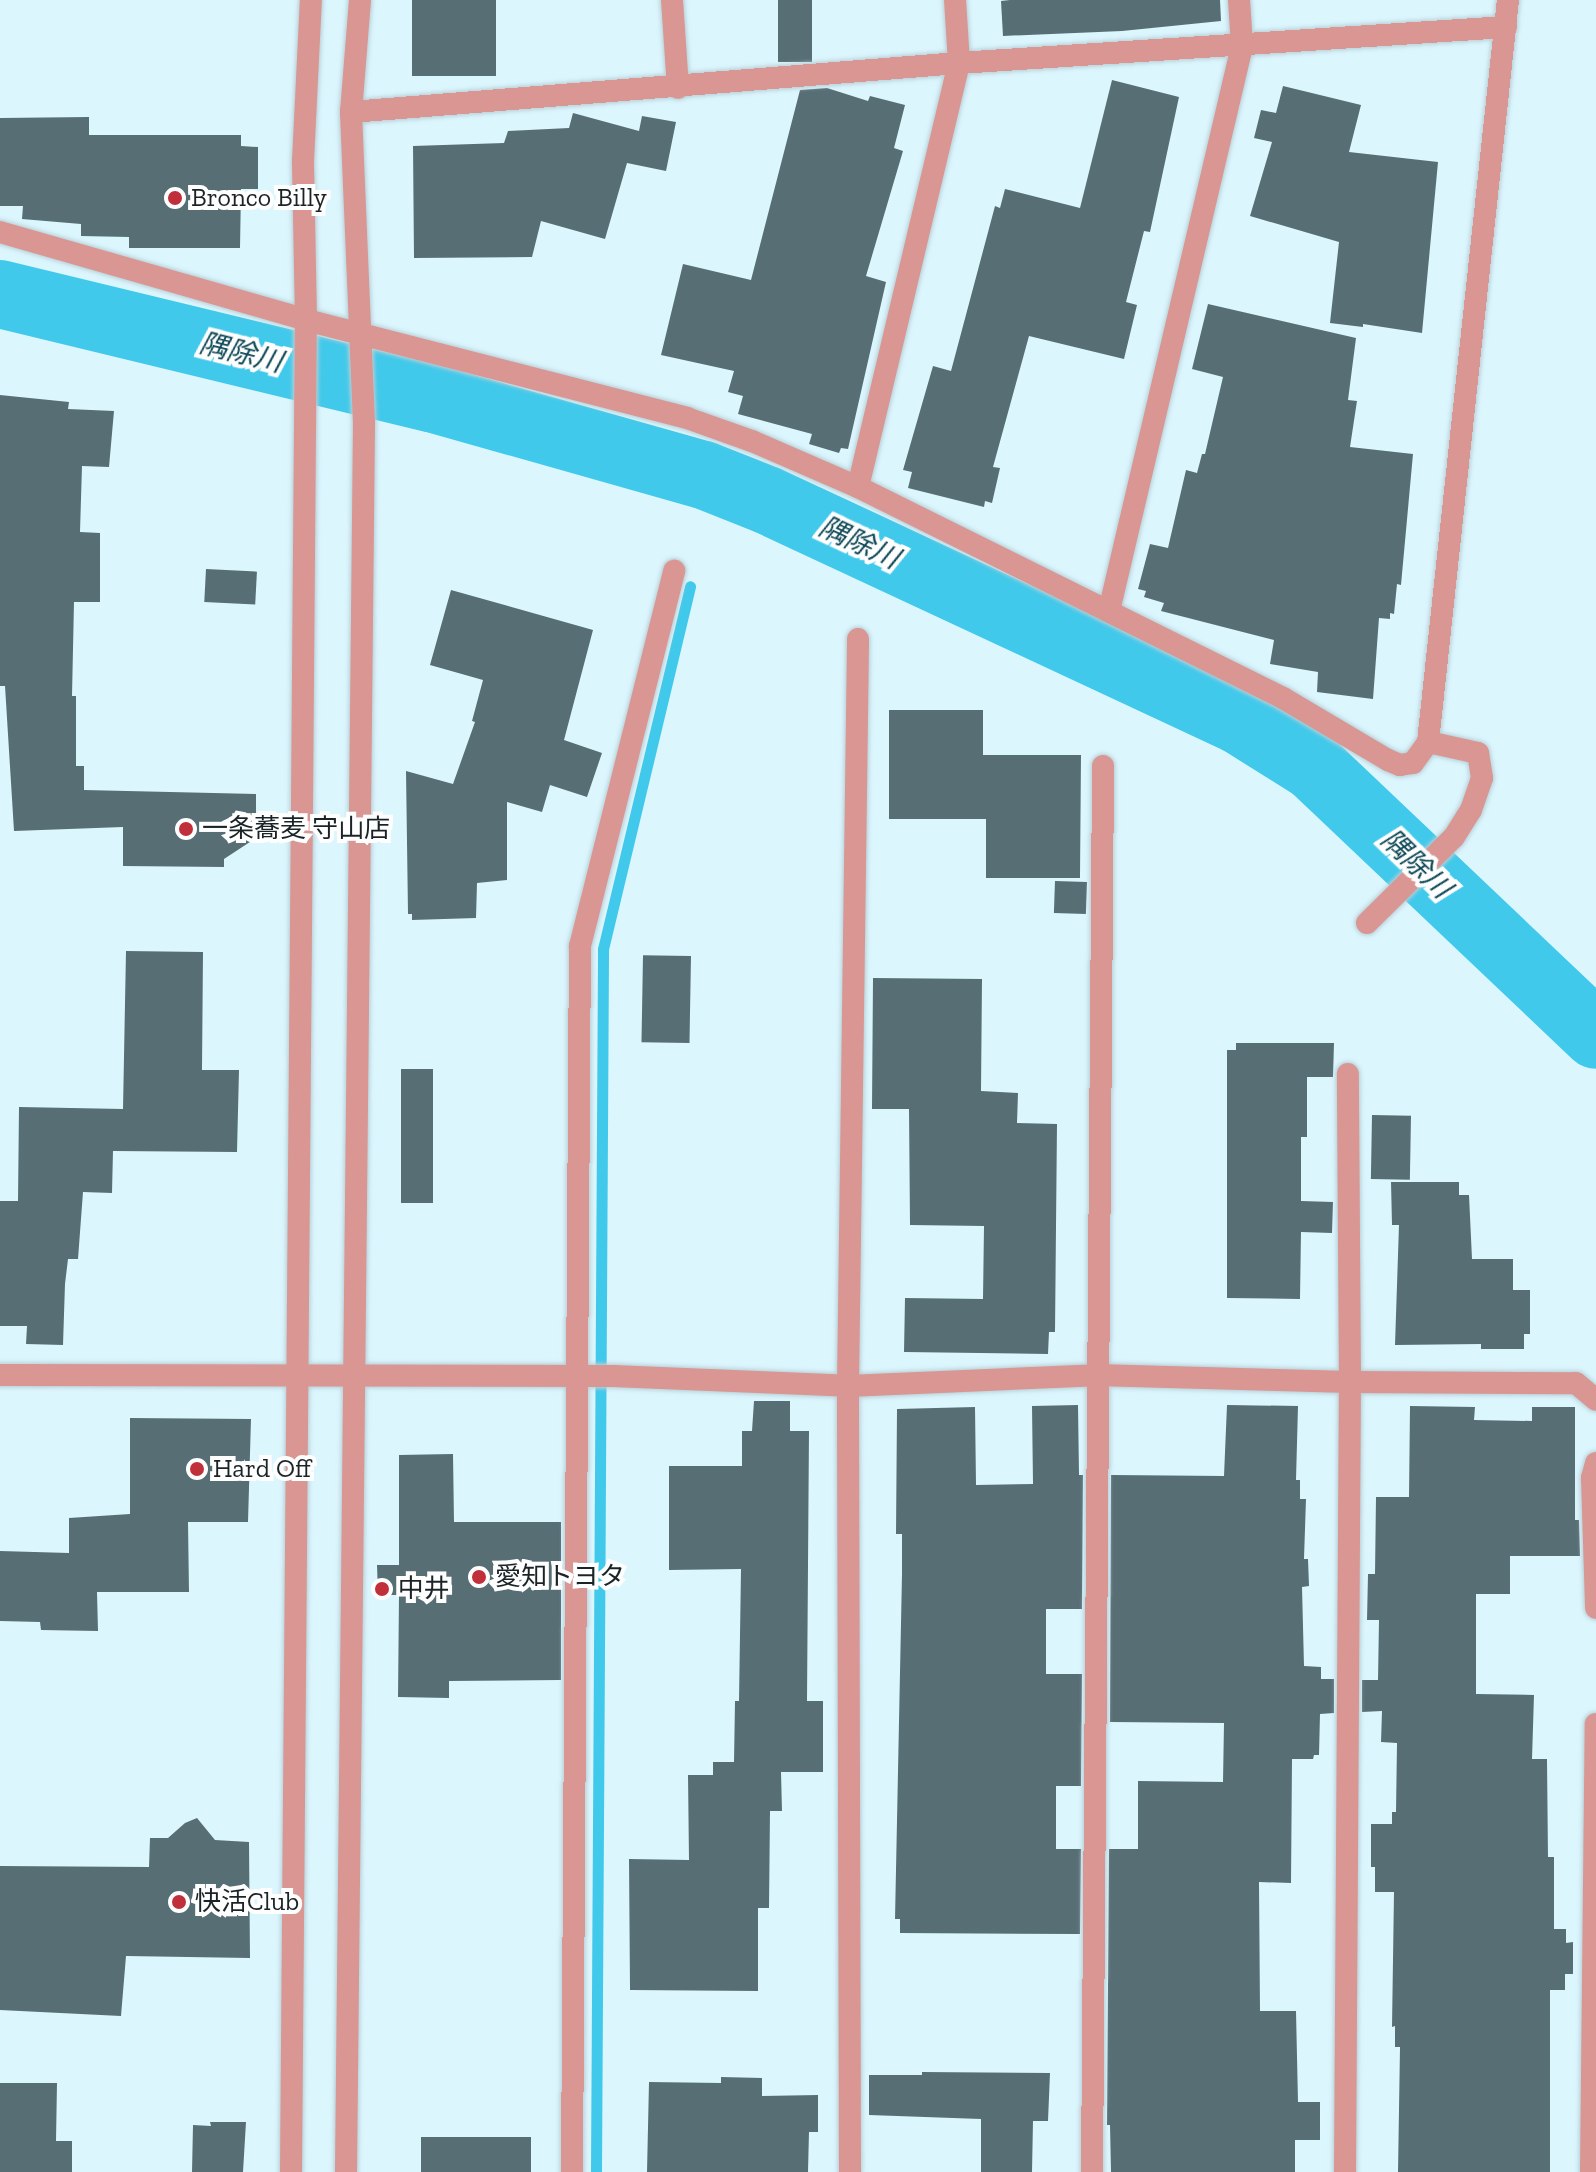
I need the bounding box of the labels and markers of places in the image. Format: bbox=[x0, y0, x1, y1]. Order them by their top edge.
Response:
place label: Bronco Billy bbox=[191, 182, 327, 214]
marker: Bronco Billy bbox=[166, 189, 184, 207]
place label: 一条蕎麦 守山店 bbox=[202, 813, 390, 845]
marker: 一条蕎麦 守山店 bbox=[177, 820, 195, 838]
place label: Hard Off bbox=[213, 1453, 311, 1485]
marker: Hard Off bbox=[188, 1460, 206, 1478]
place label: 愛知トヨタ bbox=[495, 1561, 625, 1593]
marker: 愛知トヨタ bbox=[470, 1568, 488, 1586]
place label: 中井 bbox=[398, 1573, 450, 1605]
marker: 中井 bbox=[373, 1580, 391, 1598]
place label: 快活Club bbox=[195, 1886, 299, 1918]
marker: 快活Club bbox=[170, 1893, 188, 1911]

